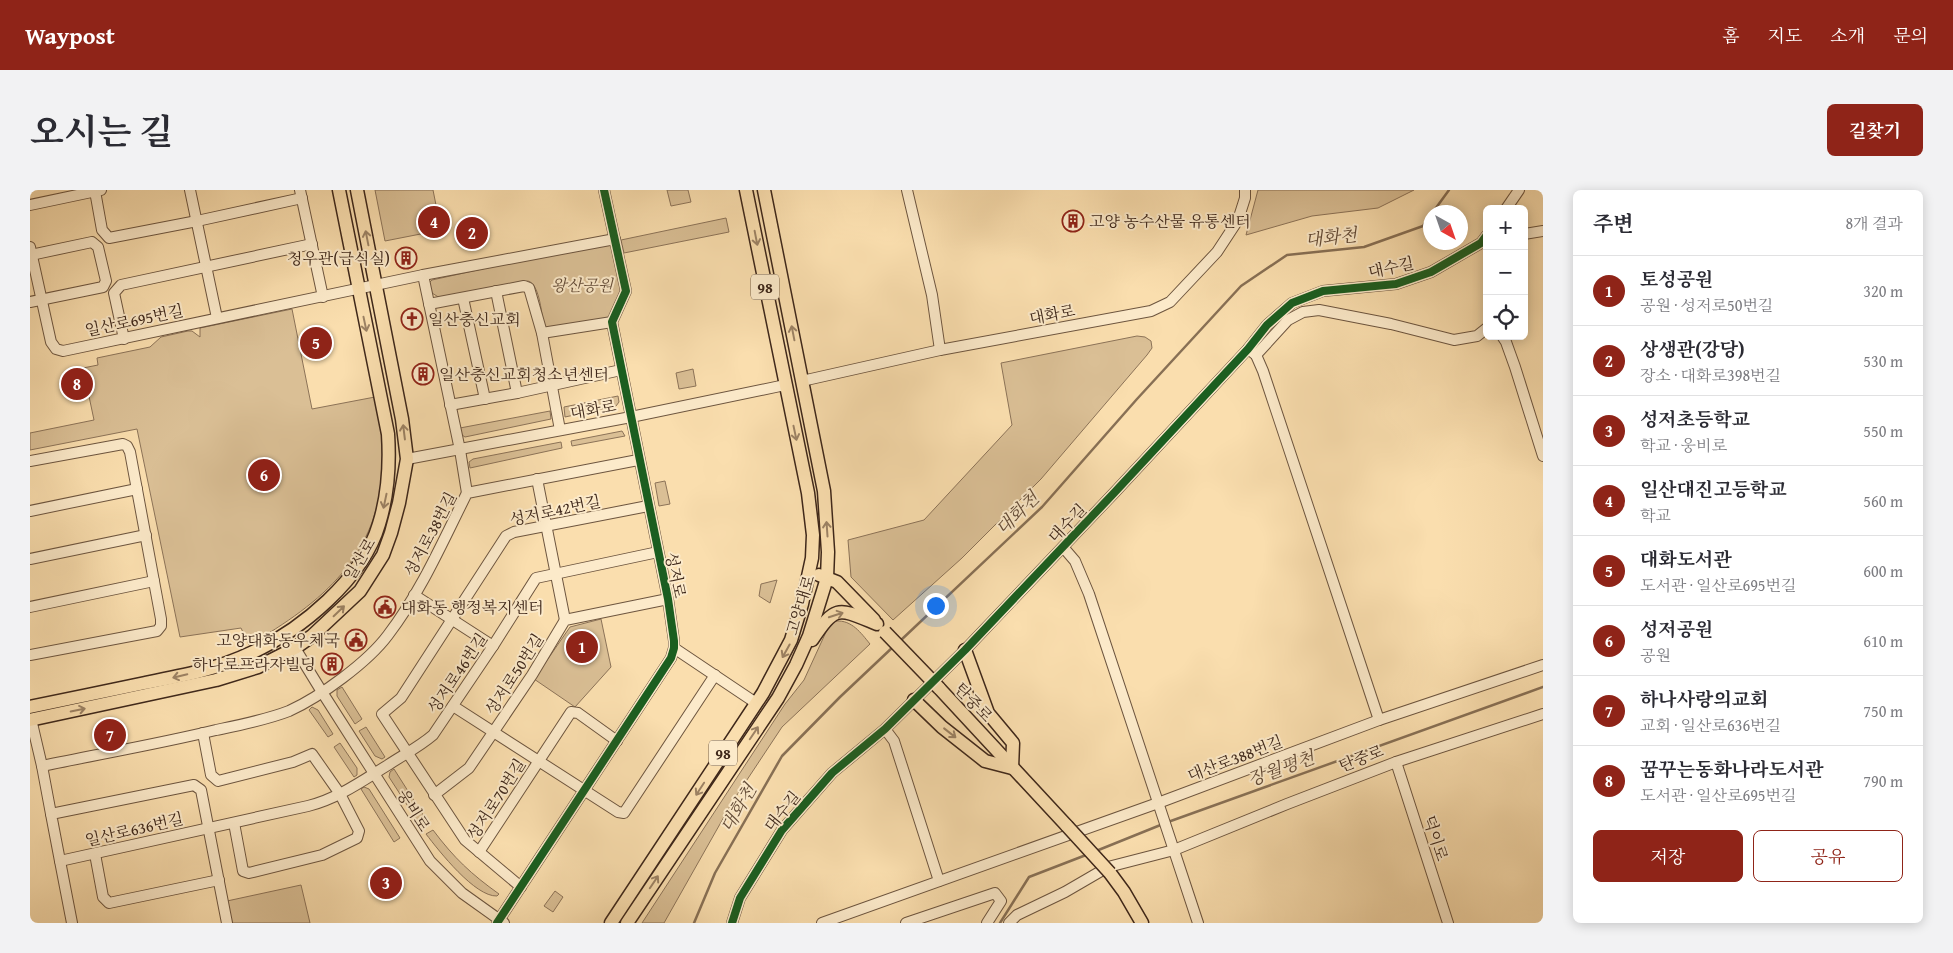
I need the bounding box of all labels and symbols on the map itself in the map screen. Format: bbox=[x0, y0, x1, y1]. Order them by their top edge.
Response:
pin: 4 bbox=[418, 203, 450, 241]
north arrow bbox=[1423, 205, 1468, 250]
building icon: 고양 농수산물 유통센터 bbox=[1061, 209, 1085, 233]
place label: 고양 농수산물 유통센터 bbox=[1089, 209, 1251, 233]
pin: 2 bbox=[456, 214, 488, 252]
water label: 대화천 bbox=[1304, 221, 1360, 253]
one-way arrow bbox=[751, 229, 761, 245]
one-way arrow bbox=[362, 231, 371, 247]
place label: 청우관(급식실) bbox=[287, 246, 390, 270]
building icon: 청우관(급식실) bbox=[394, 246, 418, 270]
street label: 대수길 bbox=[1366, 250, 1416, 284]
park label: 왕산공원 bbox=[551, 273, 614, 297]
road number: 98 bbox=[751, 274, 779, 300]
street label: 일산로695번길 bbox=[82, 298, 186, 342]
street label: 대화로 bbox=[1027, 298, 1078, 330]
church icon: 일산충신교회 bbox=[400, 307, 424, 331]
place label: 일산충신교회 bbox=[428, 307, 521, 331]
one-way arrow bbox=[361, 315, 370, 331]
pin: 5 bbox=[300, 324, 332, 362]
one-way arrow bbox=[787, 326, 797, 342]
building icon: 일산충신교회청소년센터 bbox=[411, 362, 435, 386]
place label: 일산충신교회청소년센터 bbox=[439, 362, 609, 386]
pin: 8 bbox=[61, 365, 93, 403]
street label: 대화로 bbox=[568, 393, 618, 425]
one-way arrow bbox=[399, 424, 409, 440]
one-way arrow bbox=[791, 424, 800, 440]
pin: 6 bbox=[248, 456, 280, 494]
water label: 대화천 bbox=[989, 484, 1046, 541]
street label: 성저로38번길 bbox=[398, 487, 462, 581]
street label: 성저로42번길 bbox=[507, 489, 603, 531]
one-way arrow bbox=[380, 492, 389, 508]
street label: 대수길 bbox=[1042, 498, 1092, 548]
one-way arrow bbox=[822, 521, 831, 537]
street label: 일산로 bbox=[337, 532, 382, 585]
street label: 성저로 bbox=[659, 550, 693, 601]
street label: 고양대로 bbox=[779, 571, 821, 638]
your location bbox=[923, 593, 949, 619]
public building icon: 대화동 행정복지센터 bbox=[373, 595, 397, 619]
place label: 대화동 행정복지센터 bbox=[401, 595, 544, 619]
one-way arrow bbox=[333, 605, 346, 617]
one-way arrow bbox=[828, 609, 844, 619]
place label: 고양대화동우체국 bbox=[216, 628, 341, 652]
public building icon: 고양대화동우체국 bbox=[344, 628, 368, 652]
street label: 성저로46번길 bbox=[421, 628, 493, 718]
pin: 1 bbox=[566, 628, 598, 666]
street label: 성저로50번길 bbox=[479, 629, 549, 719]
one-way arrow bbox=[780, 643, 790, 658]
place label: 하나로프라자빌딩 bbox=[192, 652, 316, 676]
building icon: 하나로프라자빌딩 bbox=[320, 652, 344, 676]
one-way arrow bbox=[172, 672, 188, 681]
street label: 탄중로 bbox=[949, 677, 999, 728]
one-way arrow bbox=[69, 704, 85, 714]
pin: 7 bbox=[94, 716, 126, 754]
one-way arrow bbox=[749, 726, 760, 740]
one-way arrow bbox=[943, 728, 957, 738]
street label: 대산로388번길 bbox=[1184, 729, 1286, 787]
street label: 탄중로 bbox=[1335, 738, 1387, 778]
road number: 98 bbox=[709, 740, 737, 766]
water label: 장월평천 bbox=[1244, 743, 1320, 793]
street label: 성저로70번길 bbox=[461, 754, 531, 844]
water label: 대화천 bbox=[713, 777, 764, 837]
one-way arrow bbox=[694, 781, 704, 795]
street label: 웅비로 bbox=[392, 784, 437, 836]
street label: 대수길 bbox=[758, 785, 806, 837]
street label: 일산로636번길 bbox=[82, 806, 186, 852]
street label: 덕이로 bbox=[1417, 812, 1455, 864]
pin: 3 bbox=[370, 864, 402, 902]
one-way arrow bbox=[649, 876, 659, 890]

